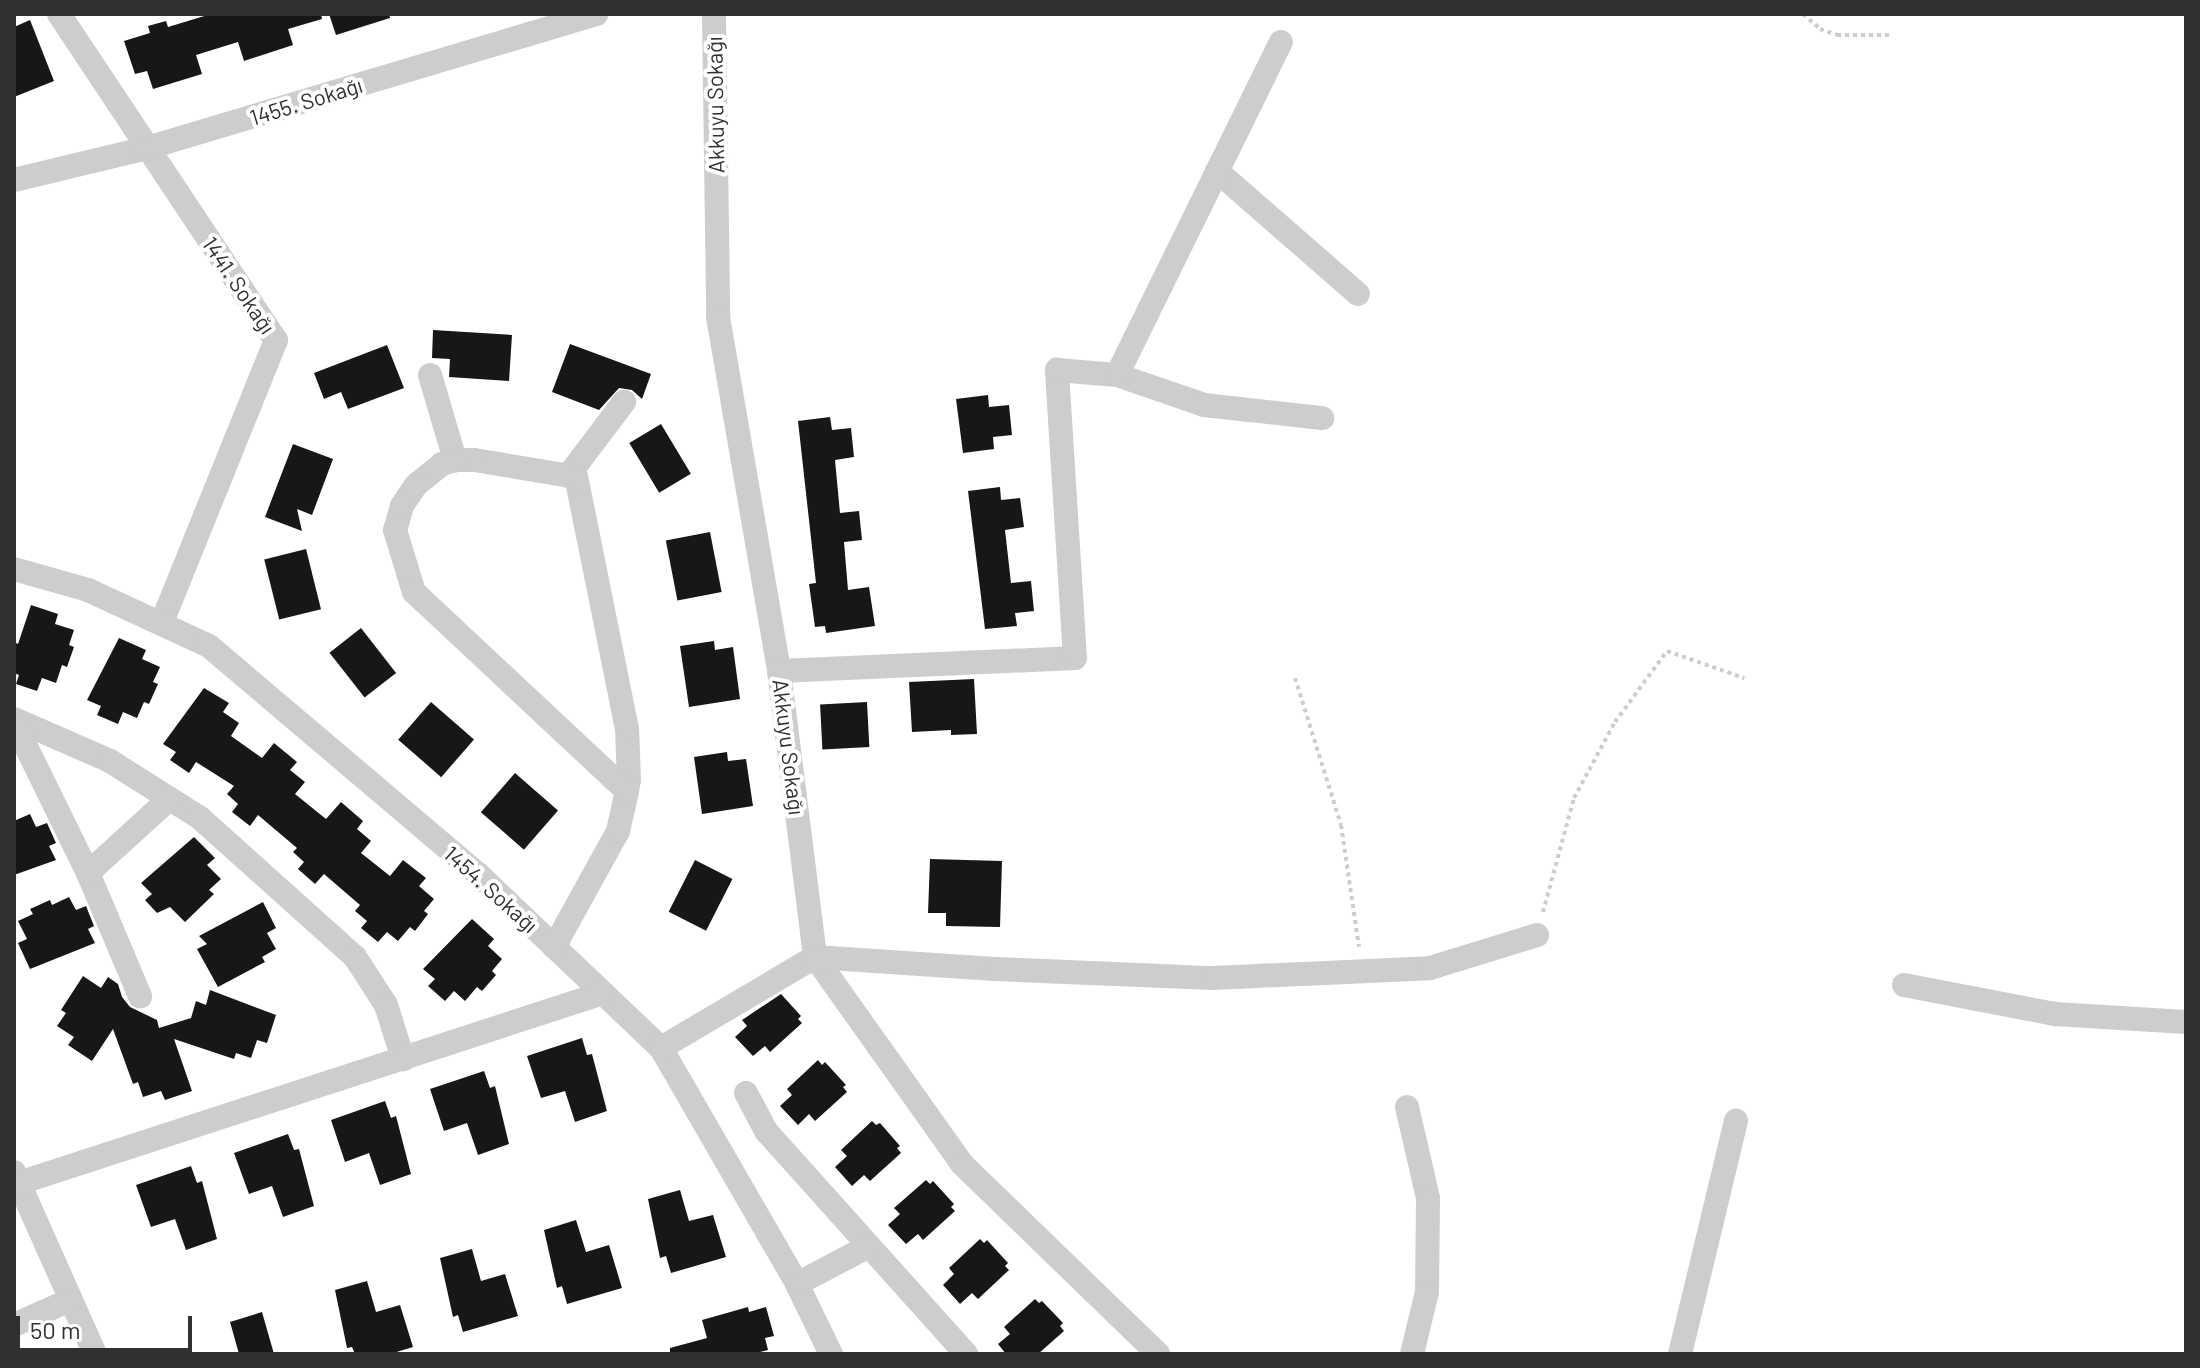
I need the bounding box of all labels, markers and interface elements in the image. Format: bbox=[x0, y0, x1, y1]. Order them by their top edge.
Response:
street label: Akkuyu Sokağı bbox=[701, 36, 729, 174]
street label: 1455. Sokağı bbox=[247, 71, 365, 131]
street label: 1441. Sokağı bbox=[197, 231, 281, 339]
street label: Akkuyu Sokağı bbox=[768, 677, 810, 817]
street label: 1454. Sokağı bbox=[439, 840, 543, 938]
scale bar bbox=[20, 1300, 196, 1350]
text: 50 m bbox=[30, 1315, 81, 1344]

